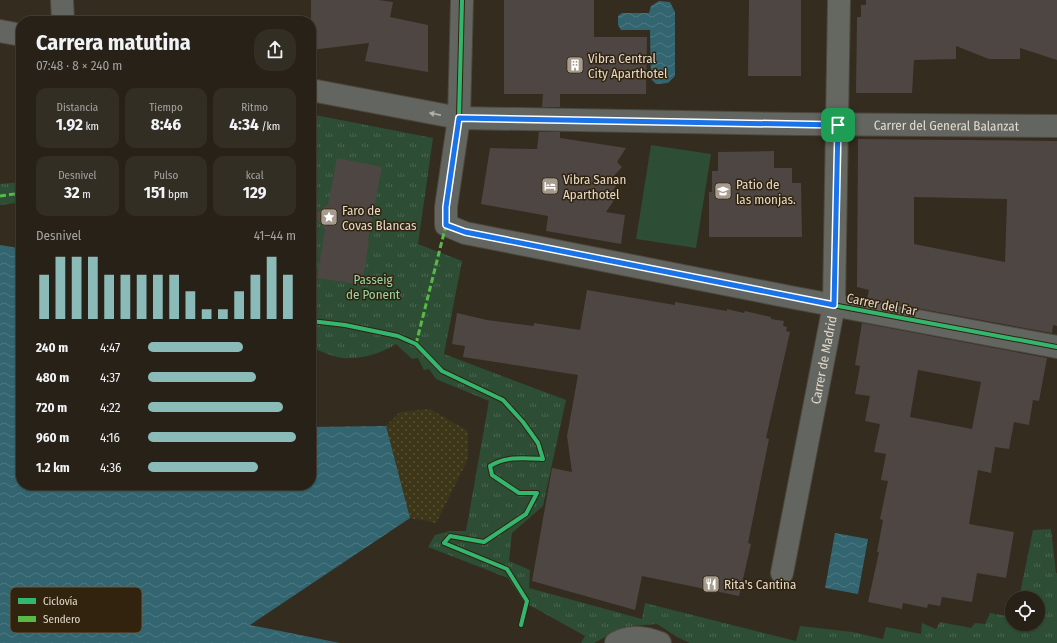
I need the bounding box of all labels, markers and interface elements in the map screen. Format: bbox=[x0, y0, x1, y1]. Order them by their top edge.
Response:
text: Carrera matutina bbox=[36, 29, 191, 56]
button: share bbox=[254, 29, 296, 71]
place label: Vibra Central City Aparthotel bbox=[588, 51, 668, 81]
building icon: Vibra Central City Aparthotel bbox=[565, 55, 585, 75]
text: 07:48 · 8 × 240 m bbox=[36, 58, 122, 73]
text: Distancia bbox=[57, 101, 98, 114]
text: Tiempo bbox=[149, 101, 183, 114]
text: Ritmo bbox=[241, 101, 268, 114]
pin bbox=[821, 108, 855, 142]
one-way arrow bbox=[429, 110, 442, 116]
text: 1.92 bbox=[56, 114, 83, 135]
text: 8:46 bbox=[151, 114, 181, 135]
text: 4:34 bbox=[229, 114, 259, 135]
icon: arrive bbox=[827, 114, 849, 136]
street label: Carrer del General Balanzat bbox=[874, 118, 1020, 134]
text: km bbox=[83, 120, 99, 133]
text: /km bbox=[259, 120, 280, 133]
text: Desnivel bbox=[58, 169, 96, 182]
text: Pulso bbox=[154, 169, 178, 182]
text: kcal bbox=[246, 169, 264, 182]
place label: Vibra Sanan Aparthotel bbox=[563, 172, 626, 202]
hotel icon: Vibra Sanan Aparthotel bbox=[540, 176, 560, 196]
place label: Patio de las monjas. bbox=[736, 177, 796, 207]
school or university icon: Patio de las monjas. bbox=[713, 181, 733, 201]
text: 32 bbox=[64, 182, 80, 203]
text: 151 bbox=[144, 182, 166, 203]
text: 129 bbox=[243, 182, 267, 203]
text: m bbox=[80, 188, 91, 201]
text: bpm bbox=[166, 188, 188, 201]
place label: Faro de Covas Blancas bbox=[342, 203, 417, 233]
place icon: Faro de Covas Blancas bbox=[319, 207, 339, 227]
text: Desnivel bbox=[36, 228, 81, 243]
text: 41–44 m bbox=[254, 228, 296, 243]
park label: Passeig de Ponent bbox=[346, 272, 401, 302]
street label: Carrer del Far bbox=[845, 290, 919, 319]
street label: Carrer de Madrid bbox=[808, 315, 840, 405]
text: 240 m bbox=[36, 340, 68, 355]
text: 4:47 bbox=[100, 340, 120, 355]
text: 480 m bbox=[36, 370, 69, 385]
text: 4:37 bbox=[100, 370, 120, 385]
text: 720 m bbox=[36, 400, 67, 415]
text: 4:22 bbox=[100, 400, 121, 415]
text: 960 m bbox=[36, 430, 69, 445]
text: 4:16 bbox=[100, 430, 120, 445]
text: 1.2 km bbox=[36, 460, 70, 475]
text: 4:36 bbox=[100, 460, 121, 475]
restaurant icon: Rita's Cantina bbox=[701, 574, 721, 594]
place label: Rita's Cantina bbox=[724, 577, 796, 592]
legend bbox=[10, 587, 142, 633]
map controls bbox=[1005, 591, 1045, 631]
button: locate bbox=[1005, 591, 1045, 631]
text: Ciclovía bbox=[43, 595, 78, 608]
text: Sendero bbox=[43, 613, 81, 626]

